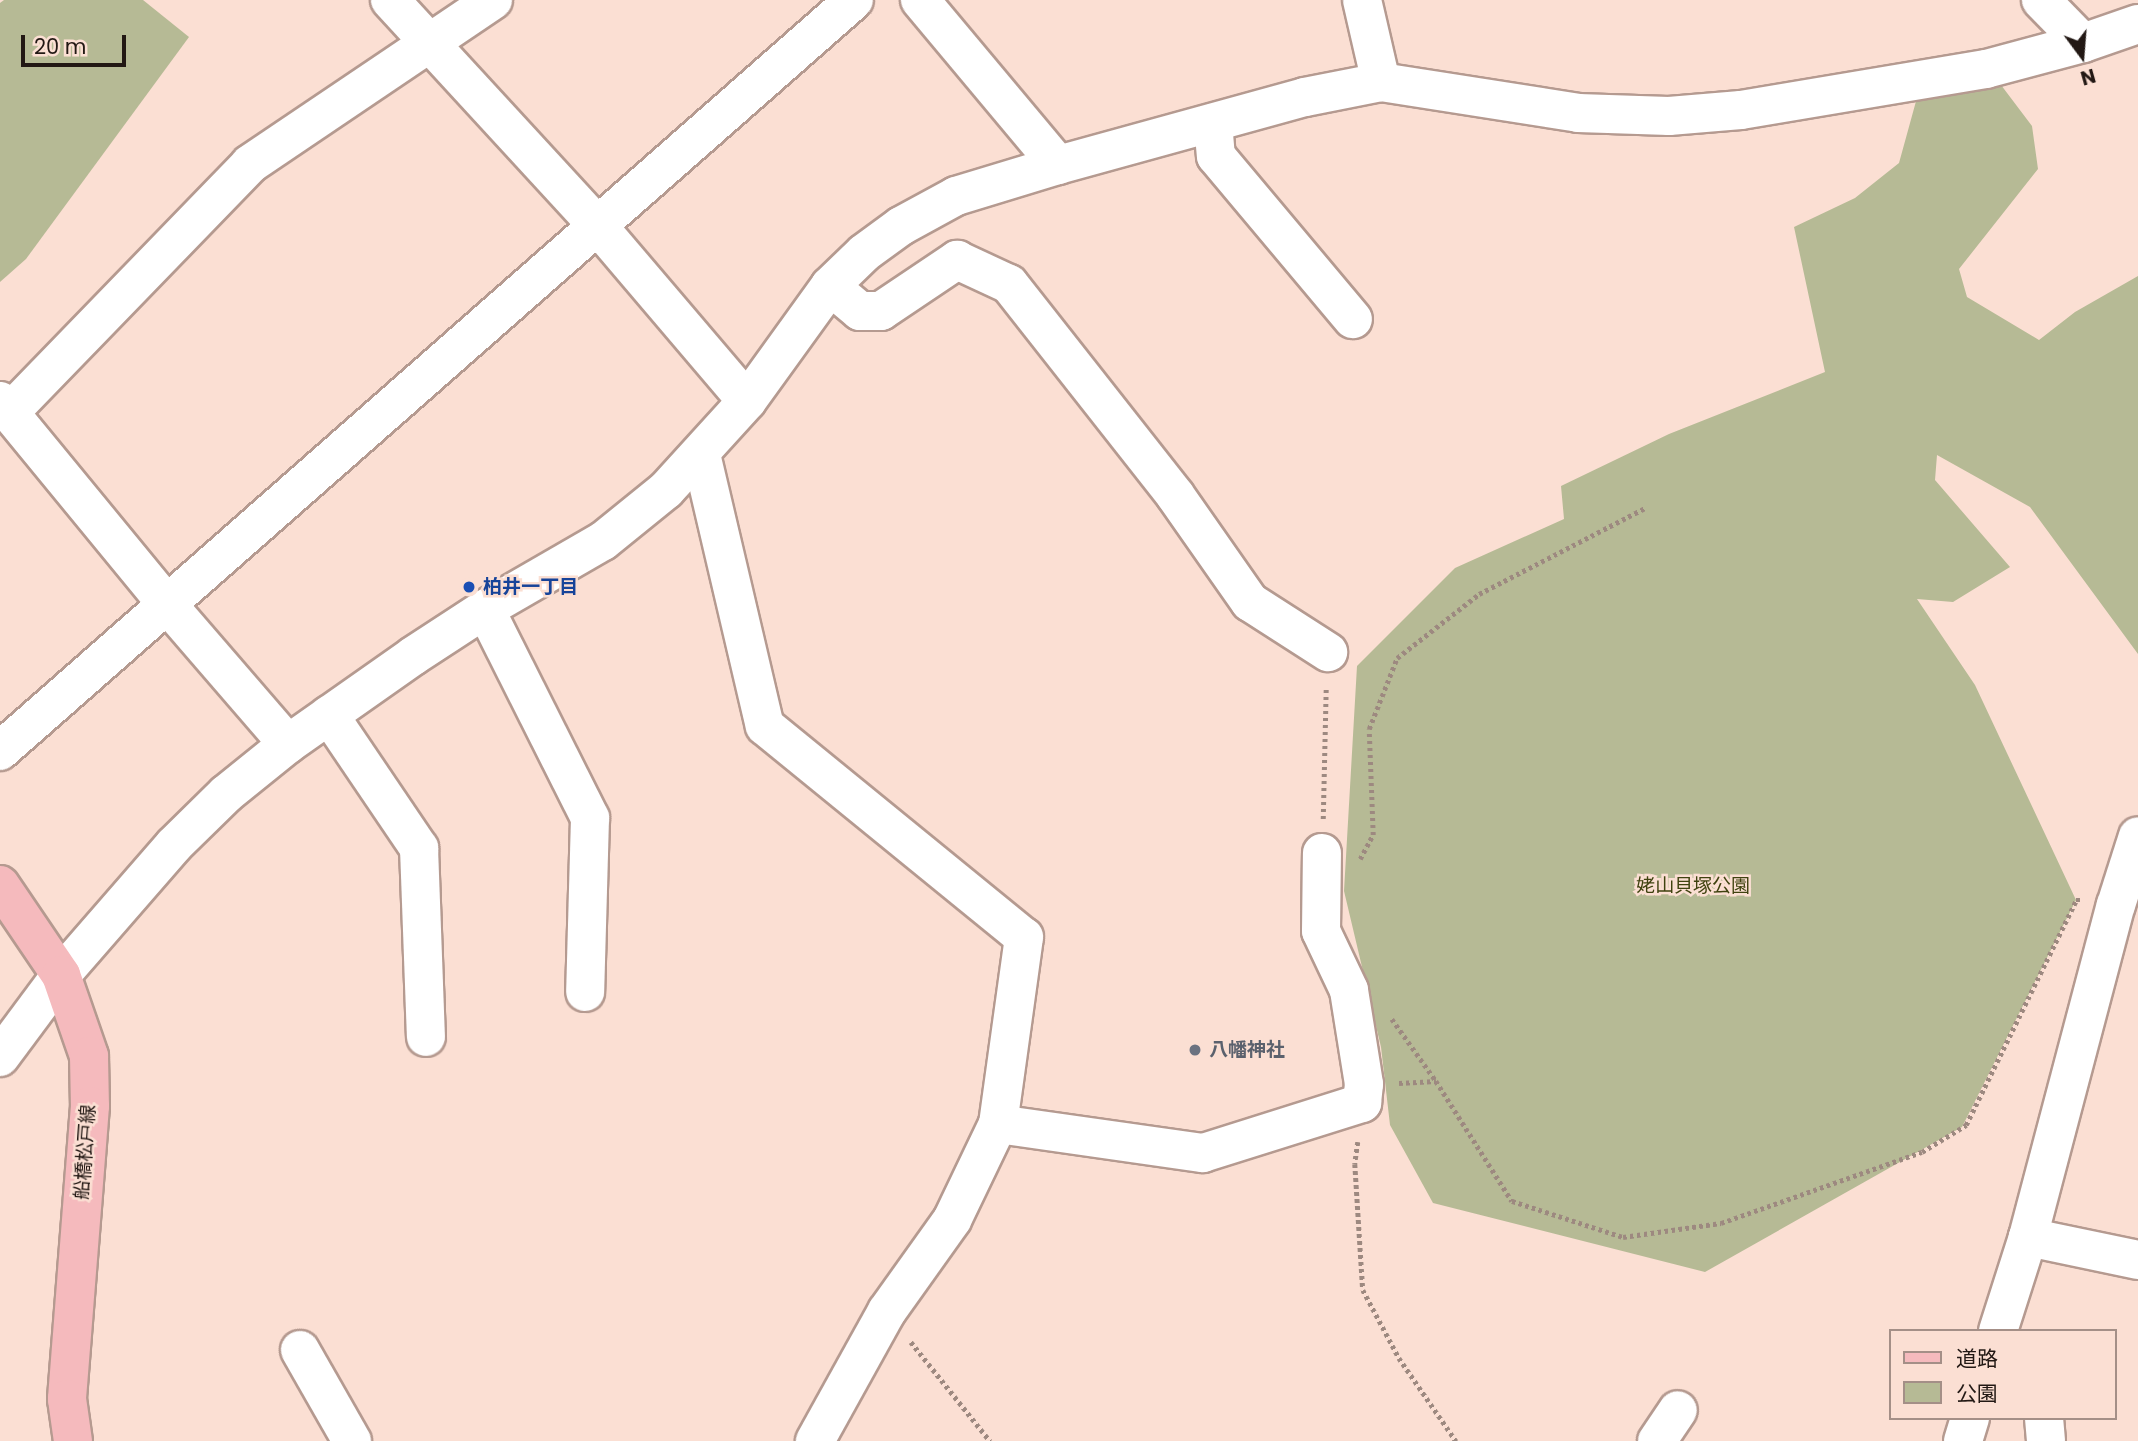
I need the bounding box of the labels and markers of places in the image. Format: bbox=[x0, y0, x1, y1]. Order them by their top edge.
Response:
place label: 柏井一丁目 bbox=[483, 576, 578, 598]
marker: 柏井一丁目 bbox=[461, 579, 477, 595]
place label: 八幡神社 bbox=[1209, 1039, 1285, 1061]
marker: 八幡神社 bbox=[1187, 1042, 1203, 1058]

